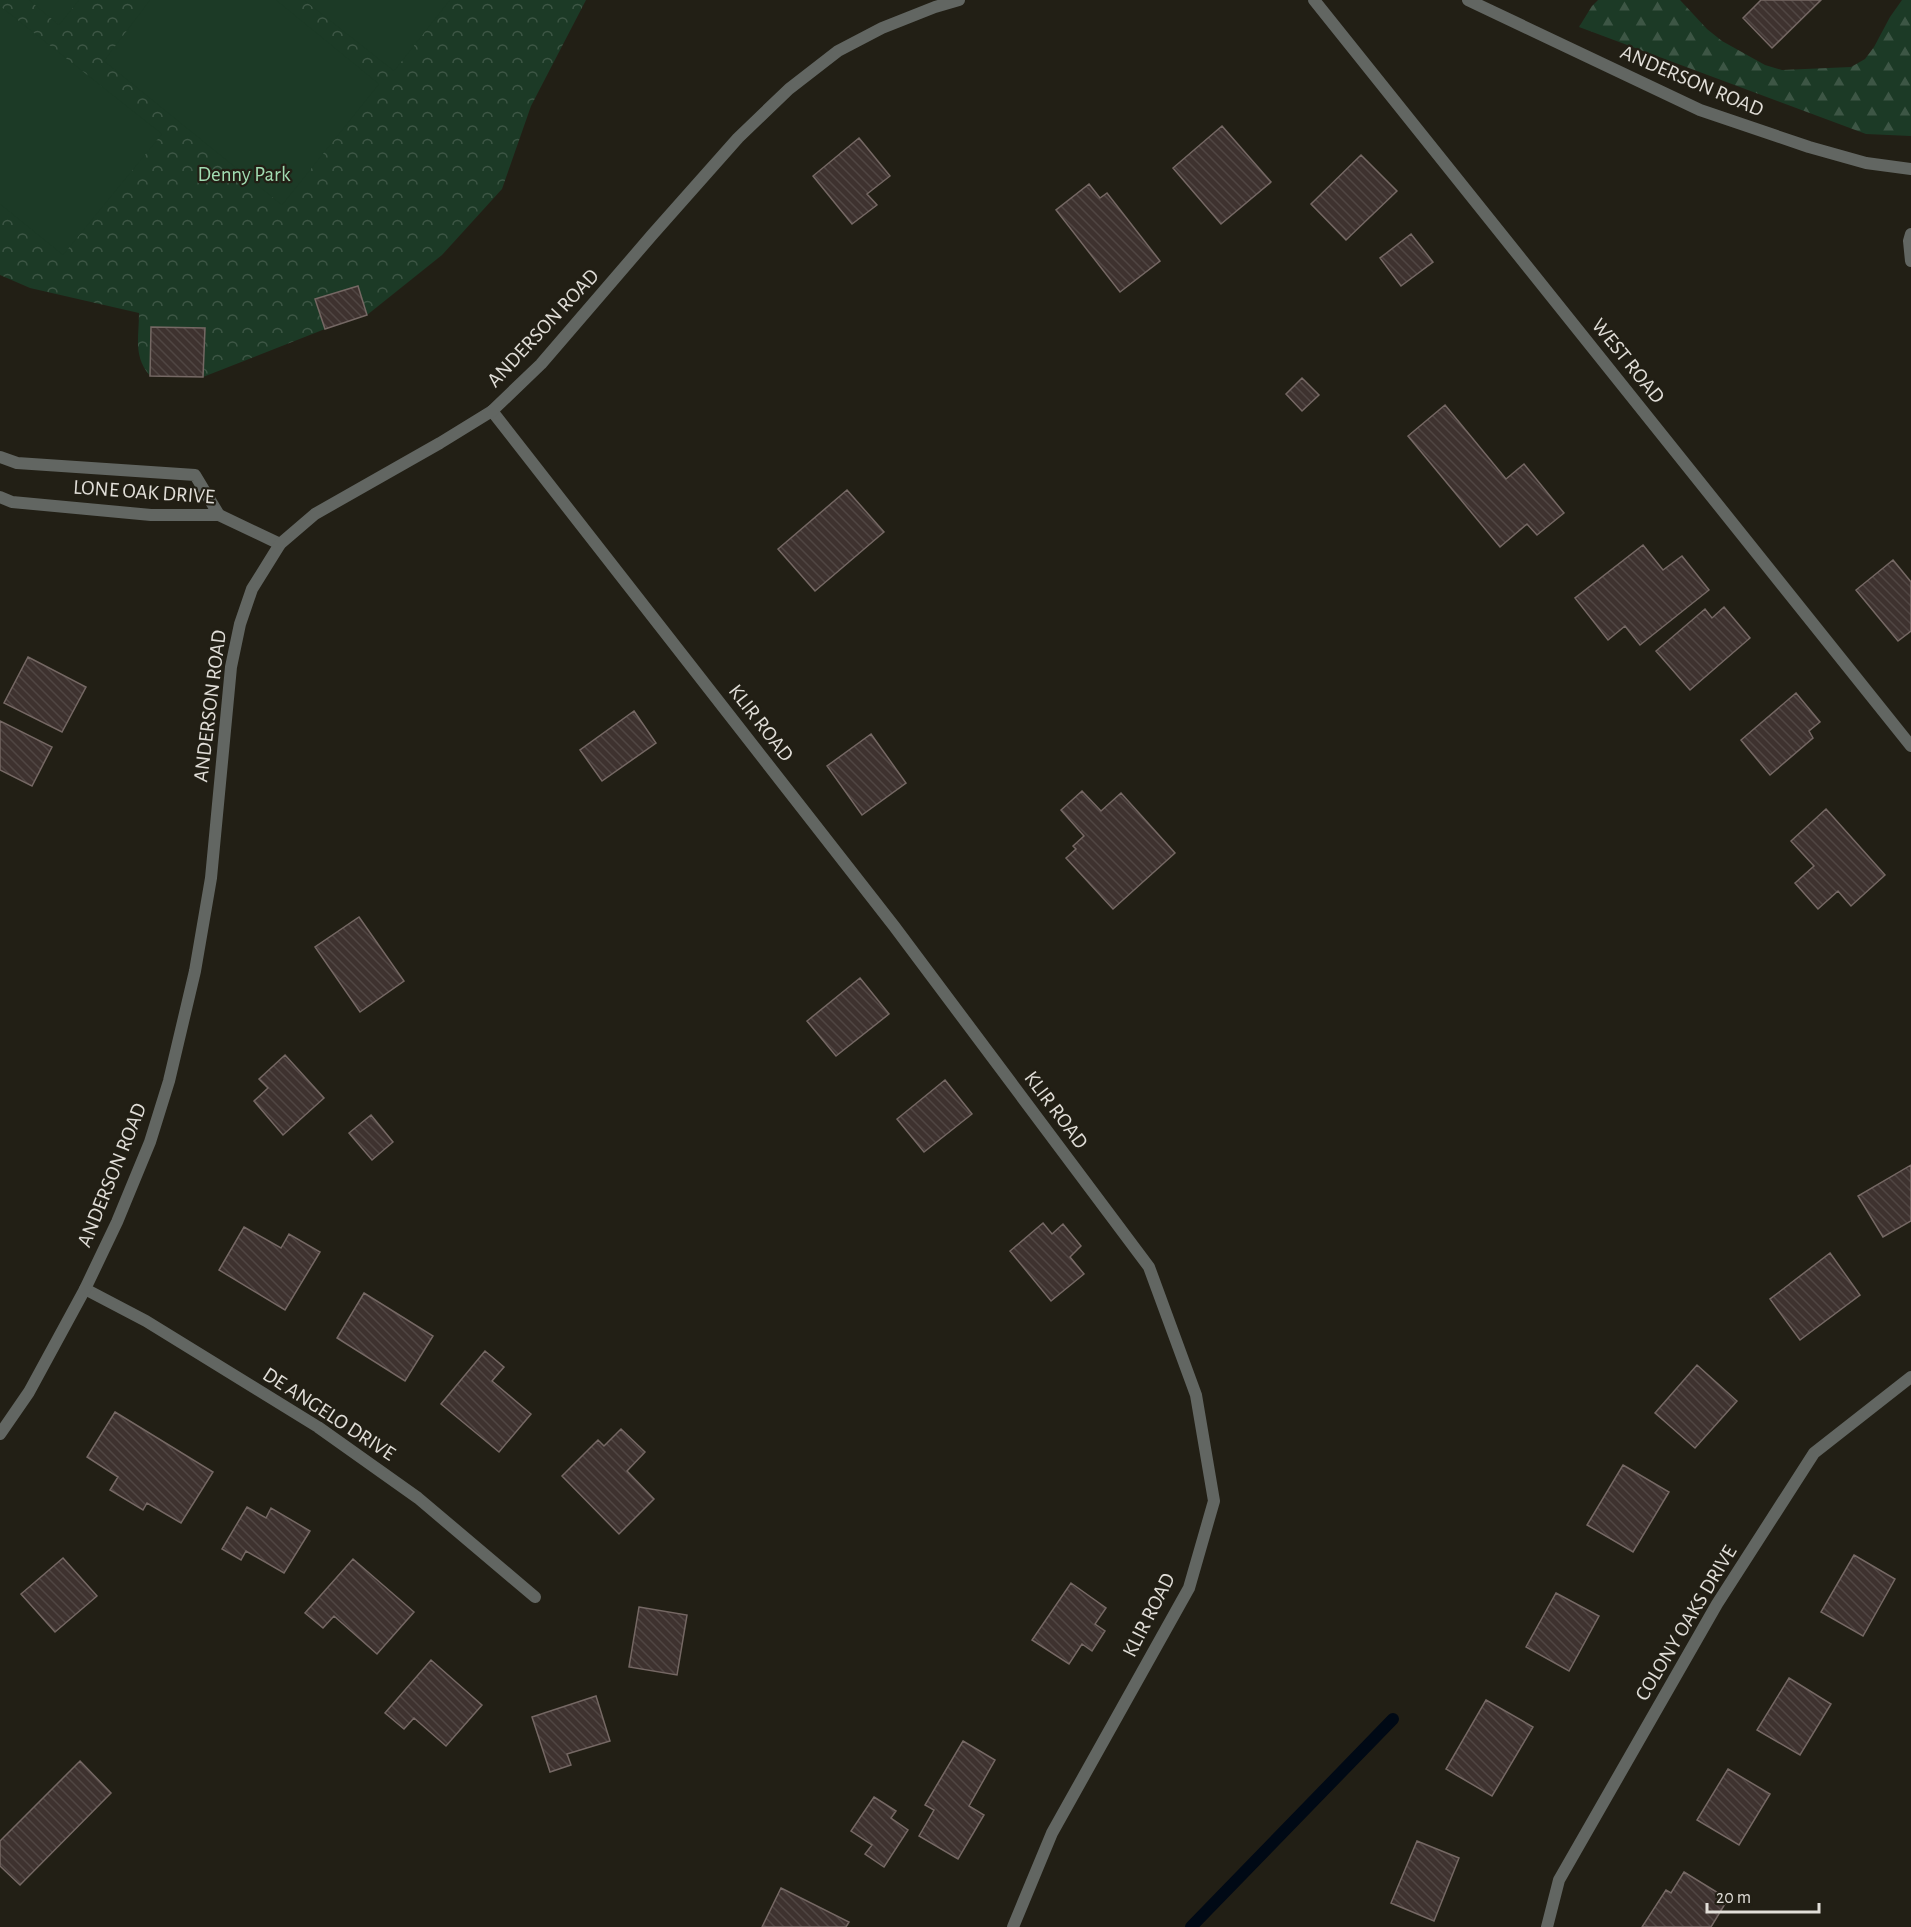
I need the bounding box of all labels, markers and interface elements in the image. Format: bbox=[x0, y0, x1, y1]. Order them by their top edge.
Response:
street label: ANDERSON ROAD bbox=[1617, 41, 1767, 121]
park label: Denny Park bbox=[198, 164, 291, 185]
street label: ANDERSON ROAD bbox=[483, 265, 603, 391]
street label: WEST ROAD bbox=[1588, 315, 1668, 407]
street label: LONE OAK DRIVE bbox=[73, 477, 215, 507]
street label: ANDERSON ROAD bbox=[190, 629, 230, 783]
street label: KLIR ROAD bbox=[725, 681, 797, 765]
street label: KLIR ROAD bbox=[1020, 1067, 1092, 1153]
street label: ANDERSON ROAD bbox=[74, 1100, 150, 1250]
street label: DE ANGELO DRIVE bbox=[259, 1363, 399, 1465]
street label: COLONY OAKS DRIVE bbox=[1631, 1542, 1741, 1704]
street label: KLIR ROAD bbox=[1119, 1570, 1179, 1660]
scale bar bbox=[1707, 1876, 1820, 1914]
text: 20 m bbox=[1716, 1889, 1751, 1907]

